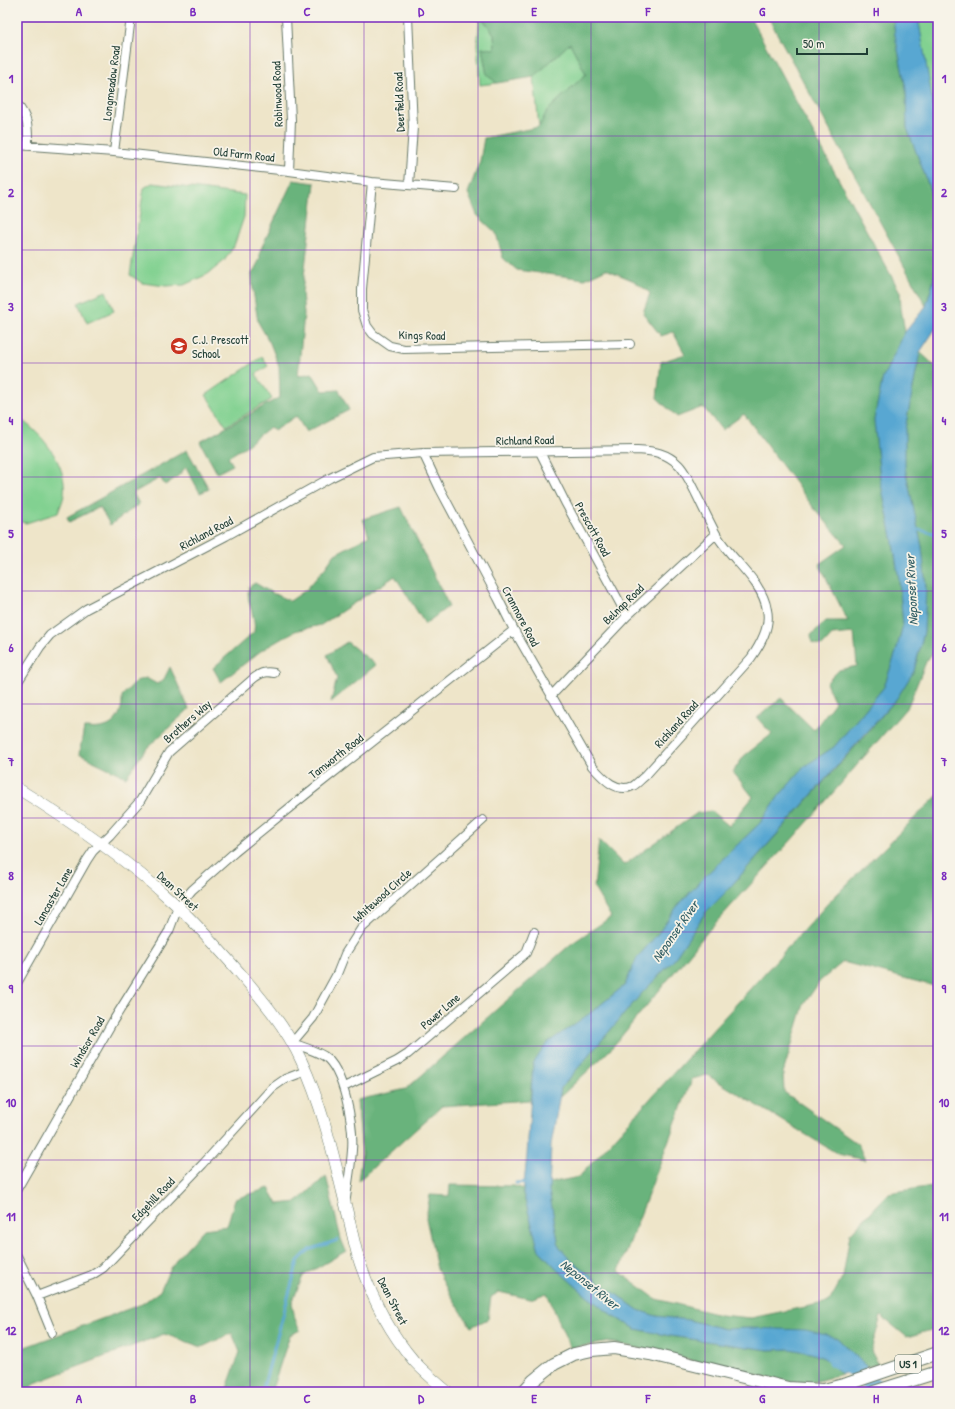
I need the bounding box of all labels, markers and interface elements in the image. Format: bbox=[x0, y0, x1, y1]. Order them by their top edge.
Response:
text: A bbox=[76, 2, 83, 20]
text: B bbox=[190, 2, 197, 20]
text: C bbox=[303, 2, 311, 20]
text: D bbox=[418, 2, 425, 20]
text: E bbox=[531, 2, 537, 20]
text: F bbox=[645, 2, 652, 20]
text: G bbox=[759, 2, 766, 20]
text: H bbox=[873, 2, 879, 20]
scale bar bbox=[797, 30, 867, 56]
text: 50 m bbox=[803, 35, 824, 52]
street label: Longmeadow Road bbox=[98, 44, 124, 121]
street label: Robinwood Road bbox=[267, 61, 287, 127]
text: 1 bbox=[9, 69, 14, 87]
text: 1 bbox=[942, 69, 947, 87]
street label: Deerfield Road bbox=[389, 72, 409, 132]
street label: Old Farm Road bbox=[212, 142, 276, 166]
text: 2 bbox=[8, 183, 15, 201]
text: 2 bbox=[941, 183, 948, 201]
text: 3 bbox=[8, 297, 14, 315]
text: 3 bbox=[941, 297, 947, 315]
street label: Kings Road bbox=[398, 326, 446, 344]
place label: C.J. Prescott School bbox=[192, 331, 249, 362]
school or university icon: C.J. Prescott School bbox=[169, 336, 189, 356]
text: 4 bbox=[9, 411, 14, 429]
text: 4 bbox=[942, 411, 947, 429]
street label: Richland Road bbox=[496, 431, 555, 449]
street label: Prescott Road bbox=[571, 499, 615, 560]
street label: Richland Road bbox=[176, 512, 236, 554]
text: 5 bbox=[8, 524, 14, 542]
text: 5 bbox=[941, 524, 947, 542]
water label: Neponset River bbox=[900, 552, 923, 626]
street label: Belnap Road bbox=[598, 580, 648, 628]
street label: Cranmore Road bbox=[498, 583, 544, 649]
text: 6 bbox=[8, 638, 14, 656]
text: 6 bbox=[941, 638, 947, 656]
street label: Brothers Way bbox=[159, 695, 215, 747]
street label: Richland Road bbox=[650, 696, 702, 751]
street label: Tamworth Road bbox=[305, 729, 367, 783]
text: 7 bbox=[7, 752, 15, 770]
text: 7 bbox=[940, 752, 948, 770]
street label: Lancaster Lane bbox=[30, 864, 77, 928]
street label: Whitewood Circle bbox=[349, 864, 415, 926]
text: 8 bbox=[8, 866, 14, 884]
text: 8 bbox=[941, 866, 947, 884]
street label: Dean Street bbox=[153, 867, 203, 915]
water label: Neponset River bbox=[647, 895, 705, 966]
text: 9 bbox=[9, 979, 14, 997]
text: 9 bbox=[942, 979, 947, 997]
street label: Power Lane bbox=[416, 989, 464, 1033]
street label: Windsor Road bbox=[65, 1013, 109, 1071]
text: 10 bbox=[6, 1093, 16, 1111]
text: 10 bbox=[939, 1093, 949, 1111]
street label: Edgehill Road bbox=[128, 1173, 179, 1225]
text: 11 bbox=[6, 1207, 16, 1225]
text: 11 bbox=[939, 1207, 949, 1225]
water label: Neponset River bbox=[556, 1255, 625, 1315]
street label: Dean Street bbox=[374, 1274, 413, 1328]
text: 12 bbox=[6, 1321, 17, 1339]
text: 12 bbox=[939, 1321, 950, 1339]
road number: US 1 bbox=[895, 1355, 921, 1373]
text: A bbox=[76, 1389, 83, 1407]
text: B bbox=[190, 1389, 197, 1407]
text: C bbox=[303, 1389, 311, 1407]
text: D bbox=[418, 1389, 425, 1407]
text: E bbox=[531, 1389, 537, 1407]
text: F bbox=[645, 1389, 652, 1407]
text: G bbox=[759, 1389, 766, 1407]
text: H bbox=[873, 1389, 879, 1407]

